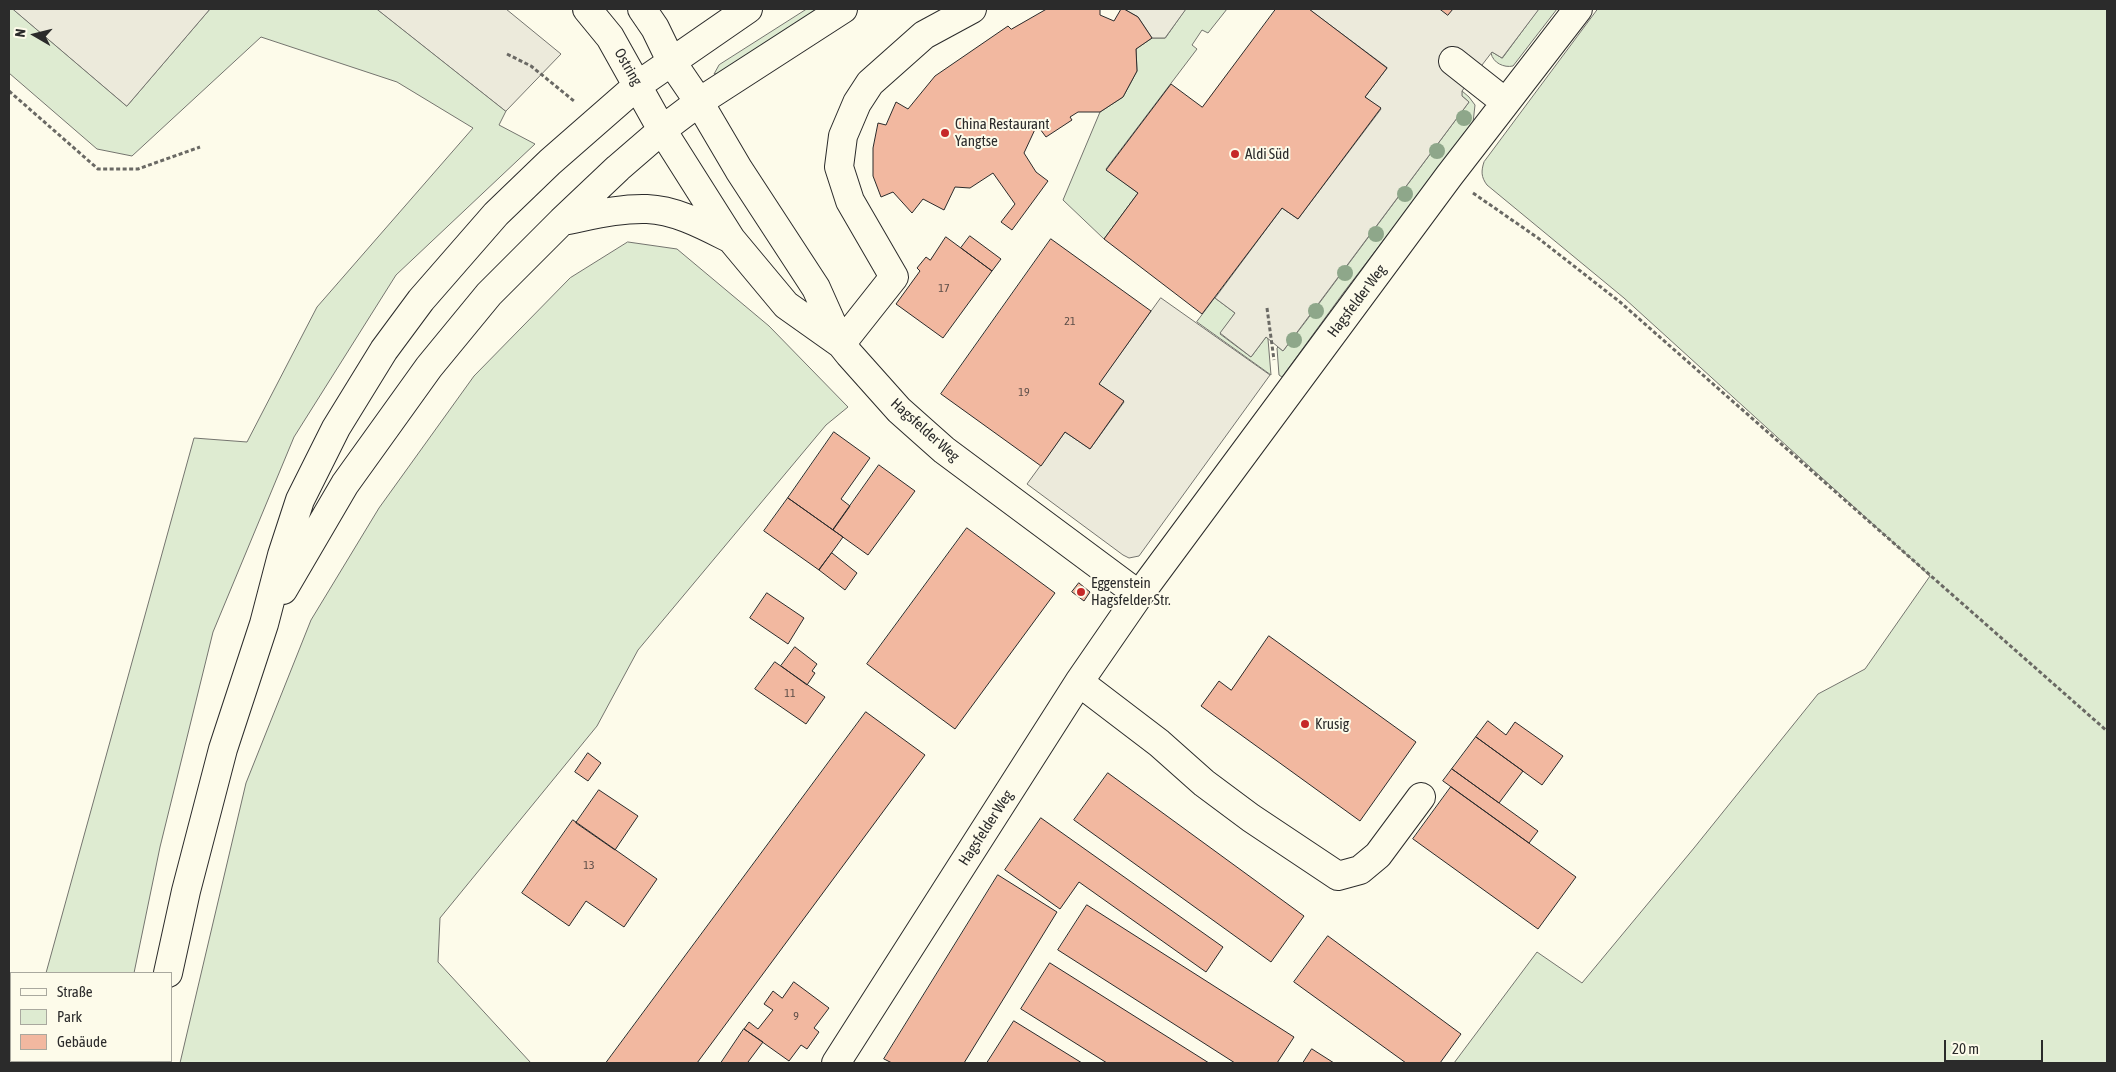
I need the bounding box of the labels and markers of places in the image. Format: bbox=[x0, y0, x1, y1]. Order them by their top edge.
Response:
place label: China Restaurant Yangtse bbox=[955, 115, 1050, 150]
marker: China Restaurant Yangtse bbox=[939, 127, 951, 139]
place label: Aldi Süd bbox=[1245, 145, 1289, 163]
marker: Aldi Süd bbox=[1229, 148, 1241, 160]
place label: Eggenstein Hagsfelder Str. bbox=[1091, 574, 1171, 609]
marker: Eggenstein Hagsfelder Str. bbox=[1075, 586, 1087, 598]
place label: Krusig bbox=[1315, 715, 1349, 733]
marker: Krusig bbox=[1299, 718, 1311, 730]

